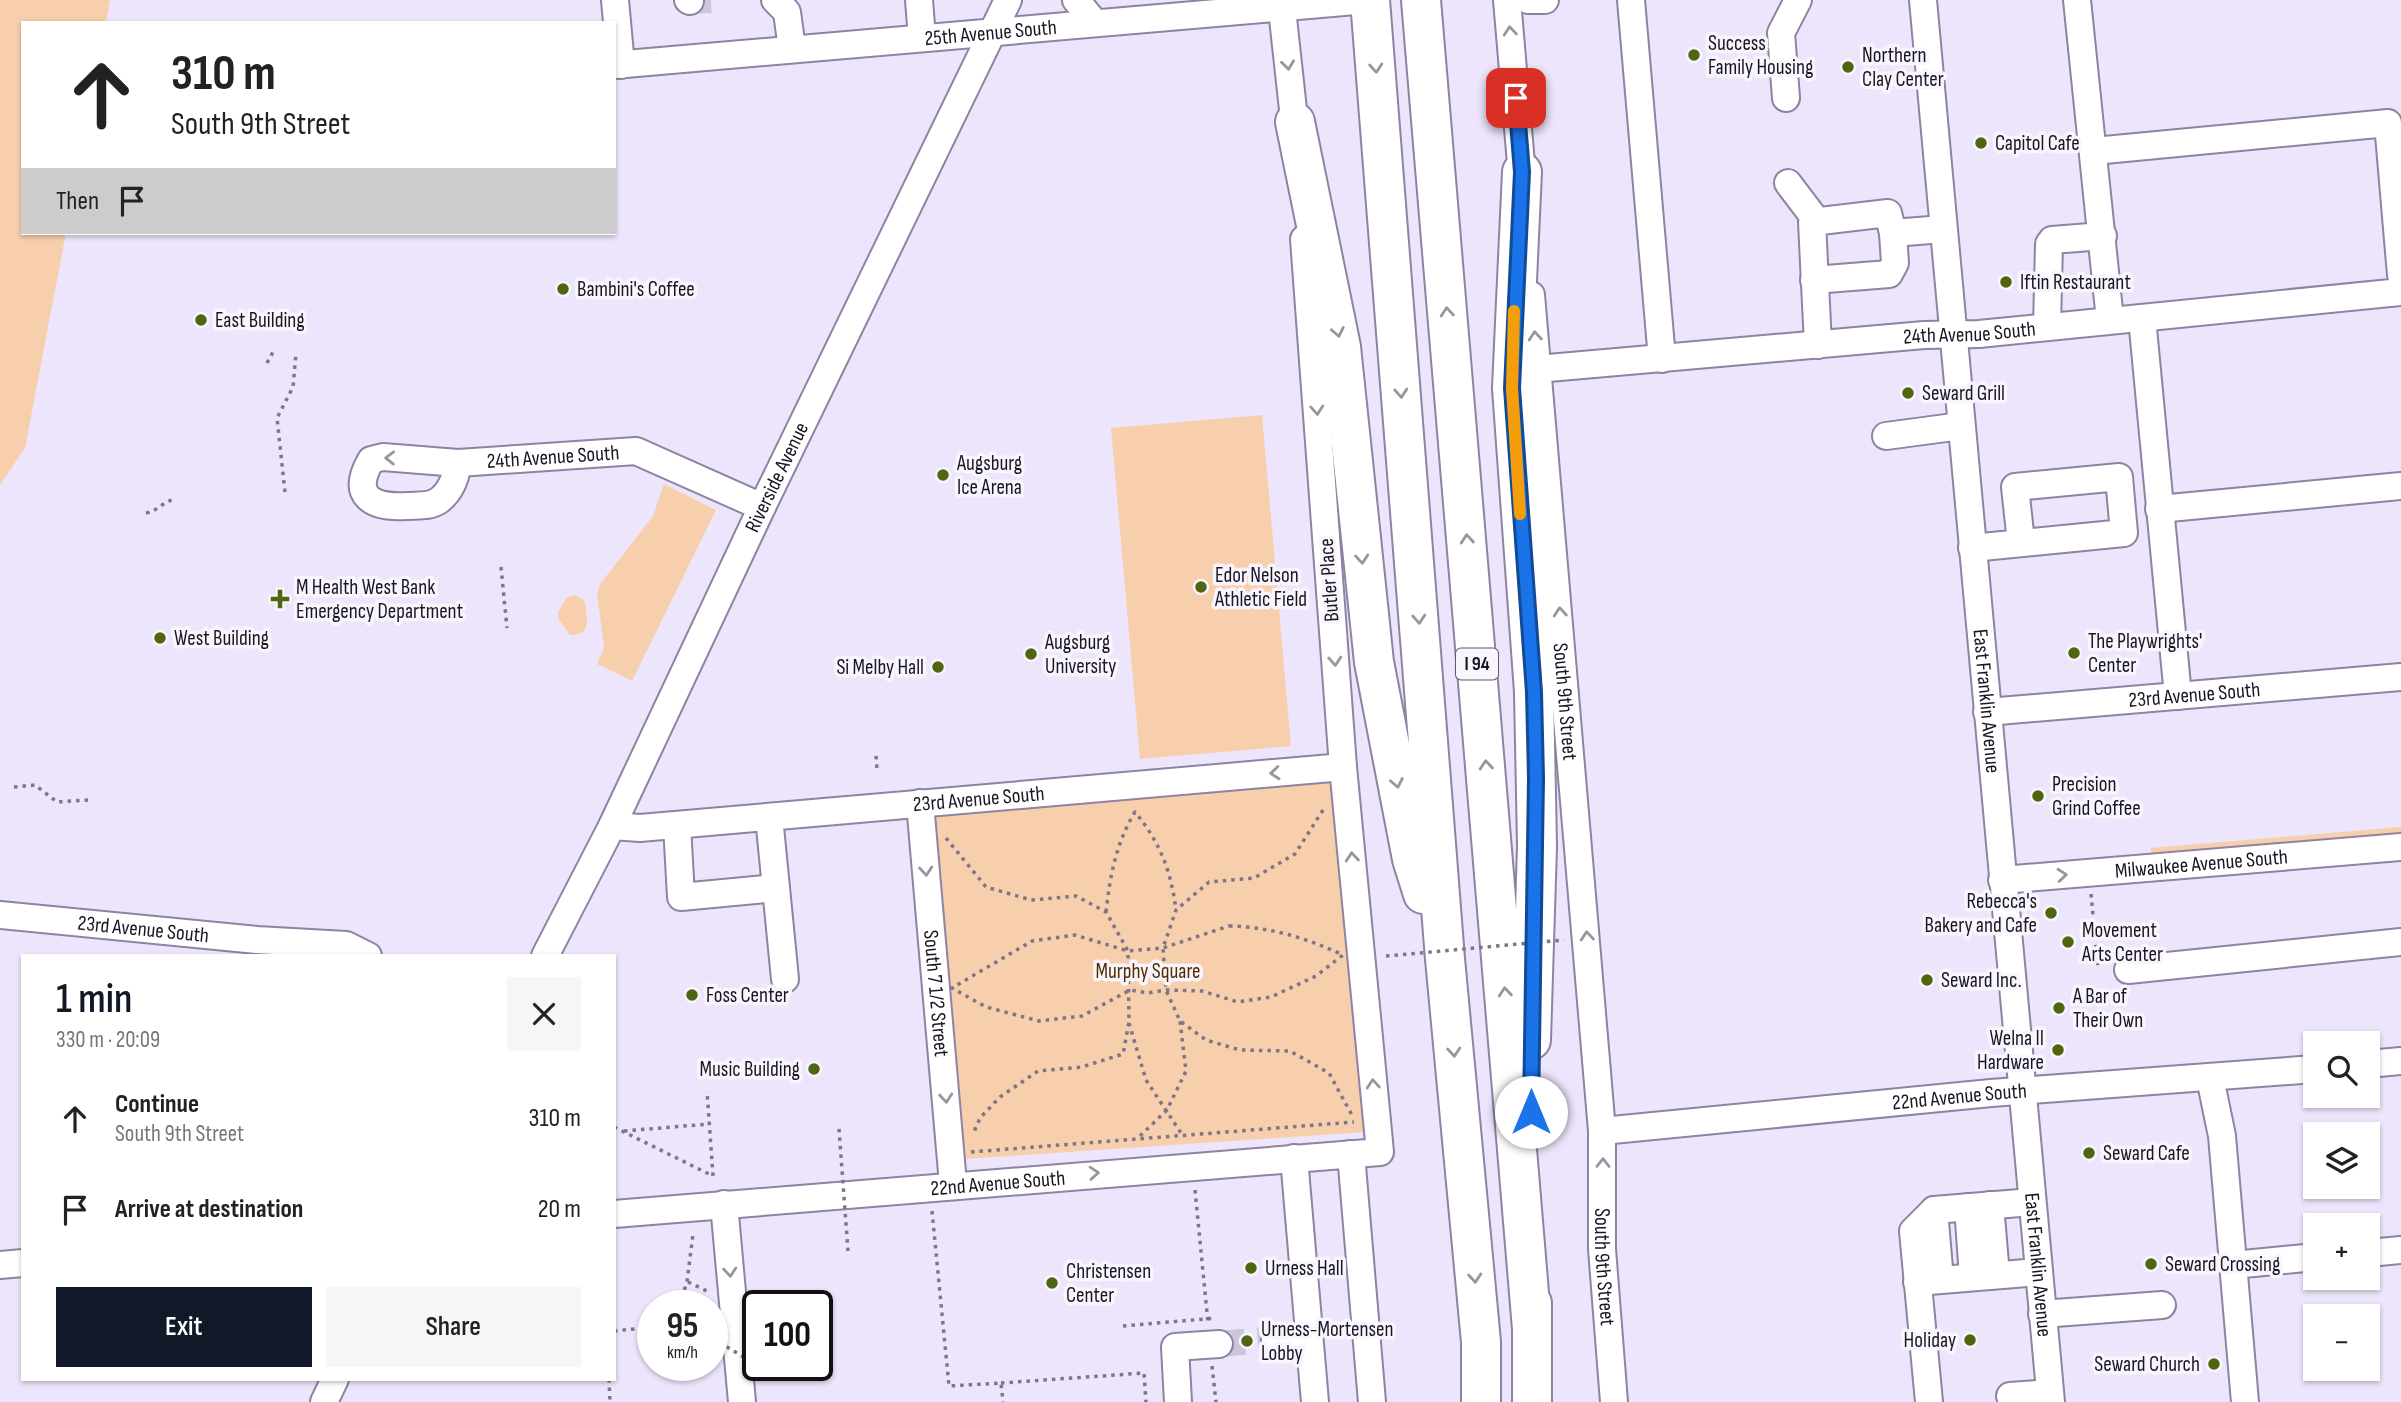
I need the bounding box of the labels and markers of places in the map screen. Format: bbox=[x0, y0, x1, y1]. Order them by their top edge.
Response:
place label: Success Family Housing bbox=[1708, 31, 1813, 80]
place label: Northern Clay Center bbox=[1862, 43, 1944, 92]
marker: Success Family Housing bbox=[1686, 47, 1702, 63]
marker: Northern Clay Center bbox=[1840, 59, 1856, 75]
pin bbox=[1486, 68, 1546, 128]
place label: Capitol Cafe bbox=[1995, 131, 2080, 156]
marker: Capitol Cafe bbox=[1973, 135, 1989, 151]
place label: Iftin Restaurant bbox=[2020, 270, 2131, 295]
marker: Iftin Restaurant bbox=[1998, 274, 2014, 290]
place label: Bambini's Coffee bbox=[577, 277, 695, 302]
marker: Bambini's Coffee bbox=[555, 281, 571, 297]
place label: East Building bbox=[215, 308, 305, 333]
marker: East Building bbox=[193, 312, 209, 328]
place label: Seward Grill bbox=[1922, 381, 2005, 406]
marker: Seward Grill bbox=[1900, 385, 1916, 401]
place label: Augsburg Ice Arena bbox=[956, 451, 1022, 500]
marker: Augsburg Ice Arena bbox=[935, 467, 951, 483]
place label: Edor Nelson Athletic Field bbox=[1214, 563, 1307, 612]
place label: M Health West Bank Emergency Department bbox=[296, 575, 463, 624]
marker: Edor Nelson Athletic Field bbox=[1193, 579, 1209, 595]
marker: M Health West Bank Emergency Department bbox=[270, 589, 290, 609]
place label: West Building bbox=[174, 626, 269, 651]
place label: The Playwrights' Center bbox=[2088, 629, 2202, 678]
marker: West Building bbox=[152, 630, 168, 646]
place label: Augsburg University bbox=[1044, 630, 1116, 679]
marker: The Playwrights' Center bbox=[2066, 645, 2082, 661]
marker: Augsburg University bbox=[1023, 646, 1039, 662]
place label: Si Melby Hall bbox=[836, 655, 924, 680]
marker: Si Melby Hall bbox=[930, 659, 946, 675]
place label: Precision Grind Coffee bbox=[2052, 772, 2141, 821]
marker: Precision Grind Coffee bbox=[2030, 788, 2046, 804]
place label: Rebecca's Bakery and Cafe bbox=[1925, 889, 2037, 938]
marker: Rebecca's Bakery and Cafe bbox=[2043, 905, 2059, 921]
place label: Movement Arts Center bbox=[2081, 918, 2163, 967]
marker: Movement Arts Center bbox=[2060, 934, 2076, 950]
place label: Seward Inc. bbox=[1941, 968, 2022, 993]
marker: Seward Inc. bbox=[1919, 972, 1935, 988]
place label: Foss Center bbox=[706, 983, 789, 1008]
place label: A Bar of Their Own bbox=[2072, 984, 2143, 1033]
marker: Foss Center bbox=[684, 987, 700, 1003]
marker: A Bar of Their Own bbox=[2051, 1000, 2067, 1016]
place label: Welna II Hardware bbox=[1977, 1026, 2044, 1075]
marker: Welna II Hardware bbox=[2050, 1042, 2066, 1058]
place label: Music Building bbox=[700, 1057, 800, 1082]
marker: Music Building bbox=[806, 1061, 822, 1077]
place label: Seward Cafe bbox=[2103, 1141, 2190, 1166]
marker: Seward Cafe bbox=[2081, 1145, 2097, 1161]
place label: Seward Crossing bbox=[2165, 1252, 2280, 1277]
place label: Urness Hall bbox=[1265, 1256, 1344, 1281]
marker: Seward Crossing bbox=[2143, 1256, 2159, 1272]
place label: Christensen Center bbox=[1066, 1259, 1151, 1308]
marker: Urness Hall bbox=[1243, 1260, 1259, 1276]
marker: Christensen Center bbox=[1044, 1275, 1060, 1291]
place label: Urness-Mortensen Lobby bbox=[1261, 1317, 1394, 1366]
place label: Holiday bbox=[1904, 1328, 1956, 1353]
marker: Holiday bbox=[1962, 1332, 1978, 1348]
marker: Urness-Mortensen Lobby bbox=[1239, 1333, 1255, 1349]
place label: Seward Church bbox=[2094, 1352, 2200, 1377]
marker: Seward Church bbox=[2206, 1356, 2222, 1372]

